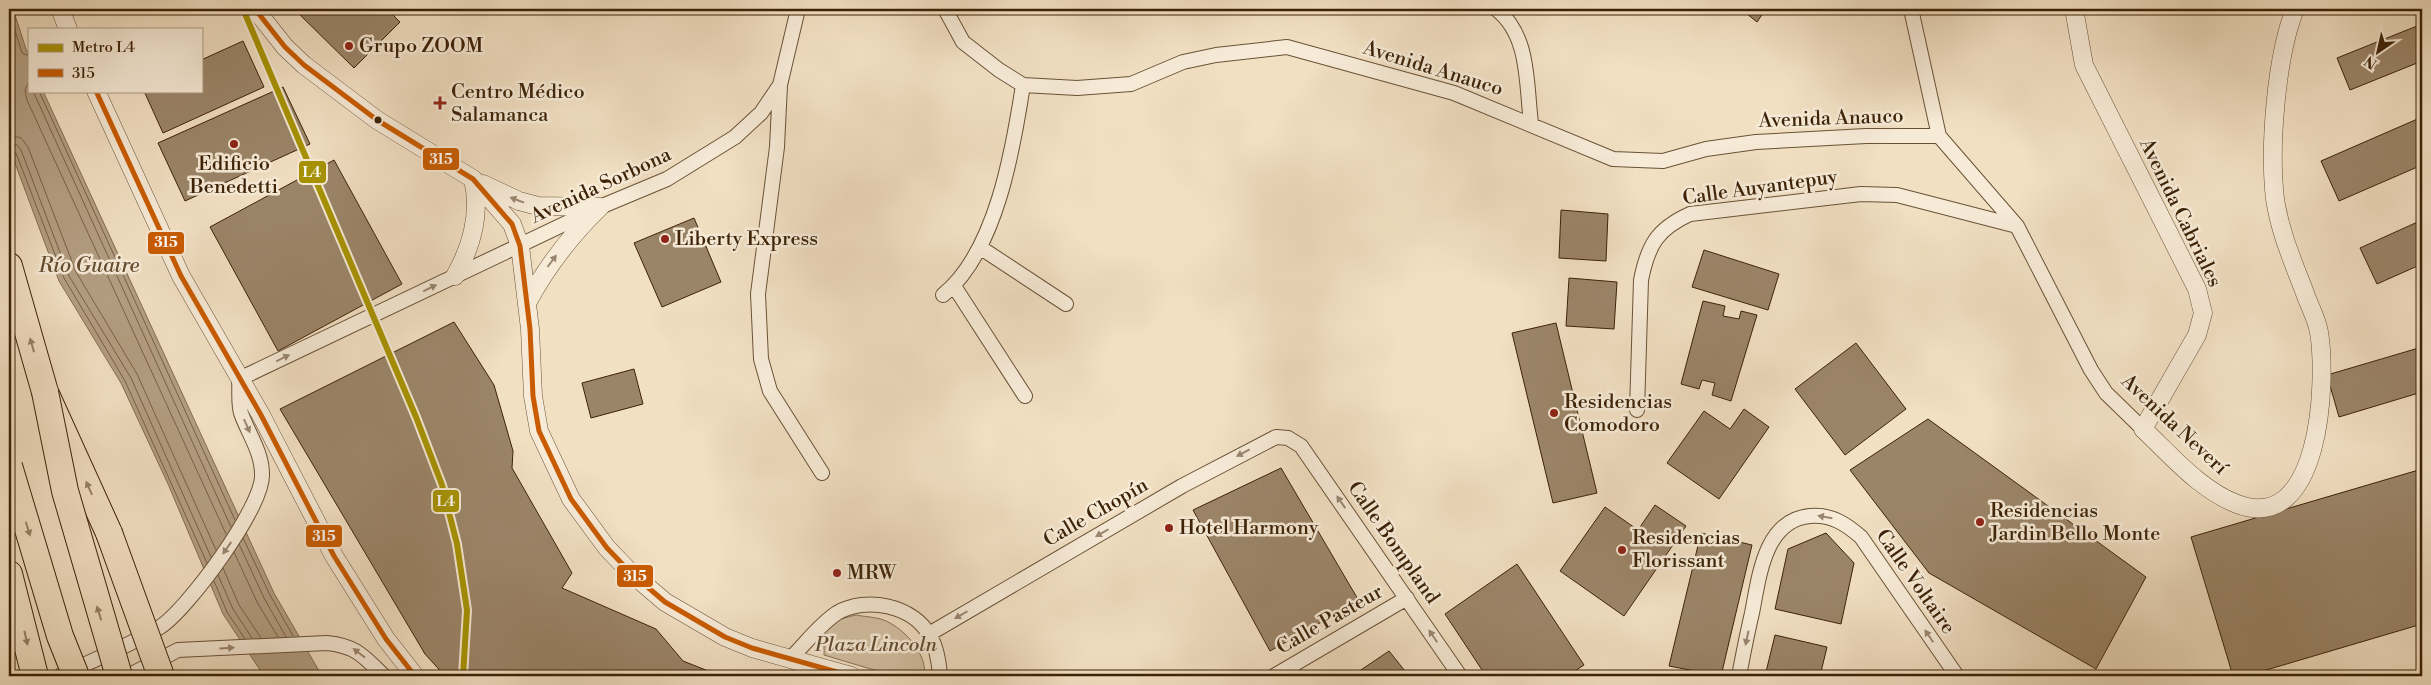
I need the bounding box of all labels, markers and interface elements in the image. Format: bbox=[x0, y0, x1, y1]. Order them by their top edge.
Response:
legend bbox=[28, 28, 202, 92]
north arrow bbox=[2354, 28, 2404, 78]
place label: Grupo ZOOM bbox=[359, 34, 484, 59]
street label: Avenida Anauco bbox=[1359, 36, 1506, 102]
text: Metro L4 bbox=[72, 38, 135, 57]
marker: Grupo ZOOM bbox=[343, 40, 355, 52]
text: N bbox=[2362, 51, 2381, 73]
text: 315 bbox=[72, 64, 95, 83]
place label: Centro Médico Salamanca bbox=[451, 80, 585, 128]
marker: Centro Médico Salamanca bbox=[433, 96, 447, 110]
street label: Avenida Anauco bbox=[1757, 104, 1904, 134]
unlabelled marker bbox=[373, 115, 383, 125]
street label: Avenida Cabriales bbox=[2133, 134, 2227, 291]
marker: Edificio Benedetti bbox=[228, 138, 240, 150]
street label: Avenida Sorbona bbox=[526, 142, 676, 230]
line badge: 315 bbox=[422, 147, 460, 171]
text: 315 bbox=[429, 151, 453, 169]
place label: Edificio Benedetti bbox=[189, 152, 279, 200]
line badge: L4 bbox=[298, 160, 327, 184]
text: L4 bbox=[303, 164, 321, 182]
street label: Calle Auyantepuy bbox=[1681, 165, 1839, 211]
one-way arrow bbox=[509, 196, 524, 204]
place label: Liberty Express bbox=[675, 227, 818, 252]
line badge: 315 bbox=[147, 231, 185, 255]
marker: Liberty Express bbox=[659, 233, 671, 245]
text: 315 bbox=[154, 234, 178, 252]
water label: Río Guaire bbox=[38, 253, 140, 279]
one-way arrow bbox=[546, 255, 557, 268]
one-way arrow bbox=[423, 284, 437, 292]
one-way arrow bbox=[27, 338, 35, 353]
one-way arrow bbox=[276, 354, 290, 362]
street label: Avenida Neverí bbox=[2115, 369, 2234, 482]
place label: Residencias Comodoro bbox=[1564, 390, 1672, 438]
marker: Residencias Comodoro bbox=[1548, 407, 1560, 419]
one-way arrow bbox=[244, 419, 252, 433]
one-way arrow bbox=[1237, 449, 1250, 458]
street label: Calle Chopín bbox=[1039, 473, 1153, 553]
street label: Calle Bompland bbox=[1342, 477, 1445, 609]
one-way arrow bbox=[84, 481, 92, 495]
line badge: L4 bbox=[432, 489, 460, 513]
text: L4 bbox=[437, 493, 455, 511]
one-way arrow bbox=[1336, 495, 1346, 509]
place label: Residencias Jardin Bello Monte bbox=[1989, 499, 2160, 547]
one-way arrow bbox=[1816, 513, 1832, 521]
place label: Hotel Harmony bbox=[1179, 516, 1319, 541]
marker: Residencias Jardin Bello Monte bbox=[1974, 516, 1986, 528]
one-way arrow bbox=[25, 522, 33, 537]
marker: Hotel Harmony bbox=[1163, 522, 1175, 534]
line badge: 315 bbox=[305, 524, 343, 548]
street label: Calle Voltaire bbox=[1870, 525, 1960, 639]
place label: Residencias Florissant bbox=[1632, 526, 1740, 574]
text: 315 bbox=[312, 528, 336, 546]
one-way arrow bbox=[1095, 529, 1108, 538]
one-way arrow bbox=[221, 541, 232, 554]
marker: Residencias Florissant bbox=[1616, 544, 1628, 556]
place label: MRW bbox=[847, 561, 897, 586]
line badge: 315 bbox=[616, 564, 654, 588]
marker: MRW bbox=[831, 567, 843, 579]
text: 315 bbox=[623, 568, 647, 586]
street label: Calle Pasteur bbox=[1272, 579, 1388, 660]
one-way arrow bbox=[95, 605, 103, 620]
one-way arrow bbox=[954, 611, 969, 619]
one-way arrow bbox=[1428, 629, 1438, 643]
one-way arrow bbox=[1924, 629, 1934, 643]
one-way arrow bbox=[1742, 630, 1750, 646]
one-way arrow bbox=[22, 631, 30, 646]
park label: Plaza Lincoln bbox=[814, 633, 938, 658]
one-way arrow bbox=[219, 643, 235, 651]
one-way arrow bbox=[352, 648, 366, 658]

